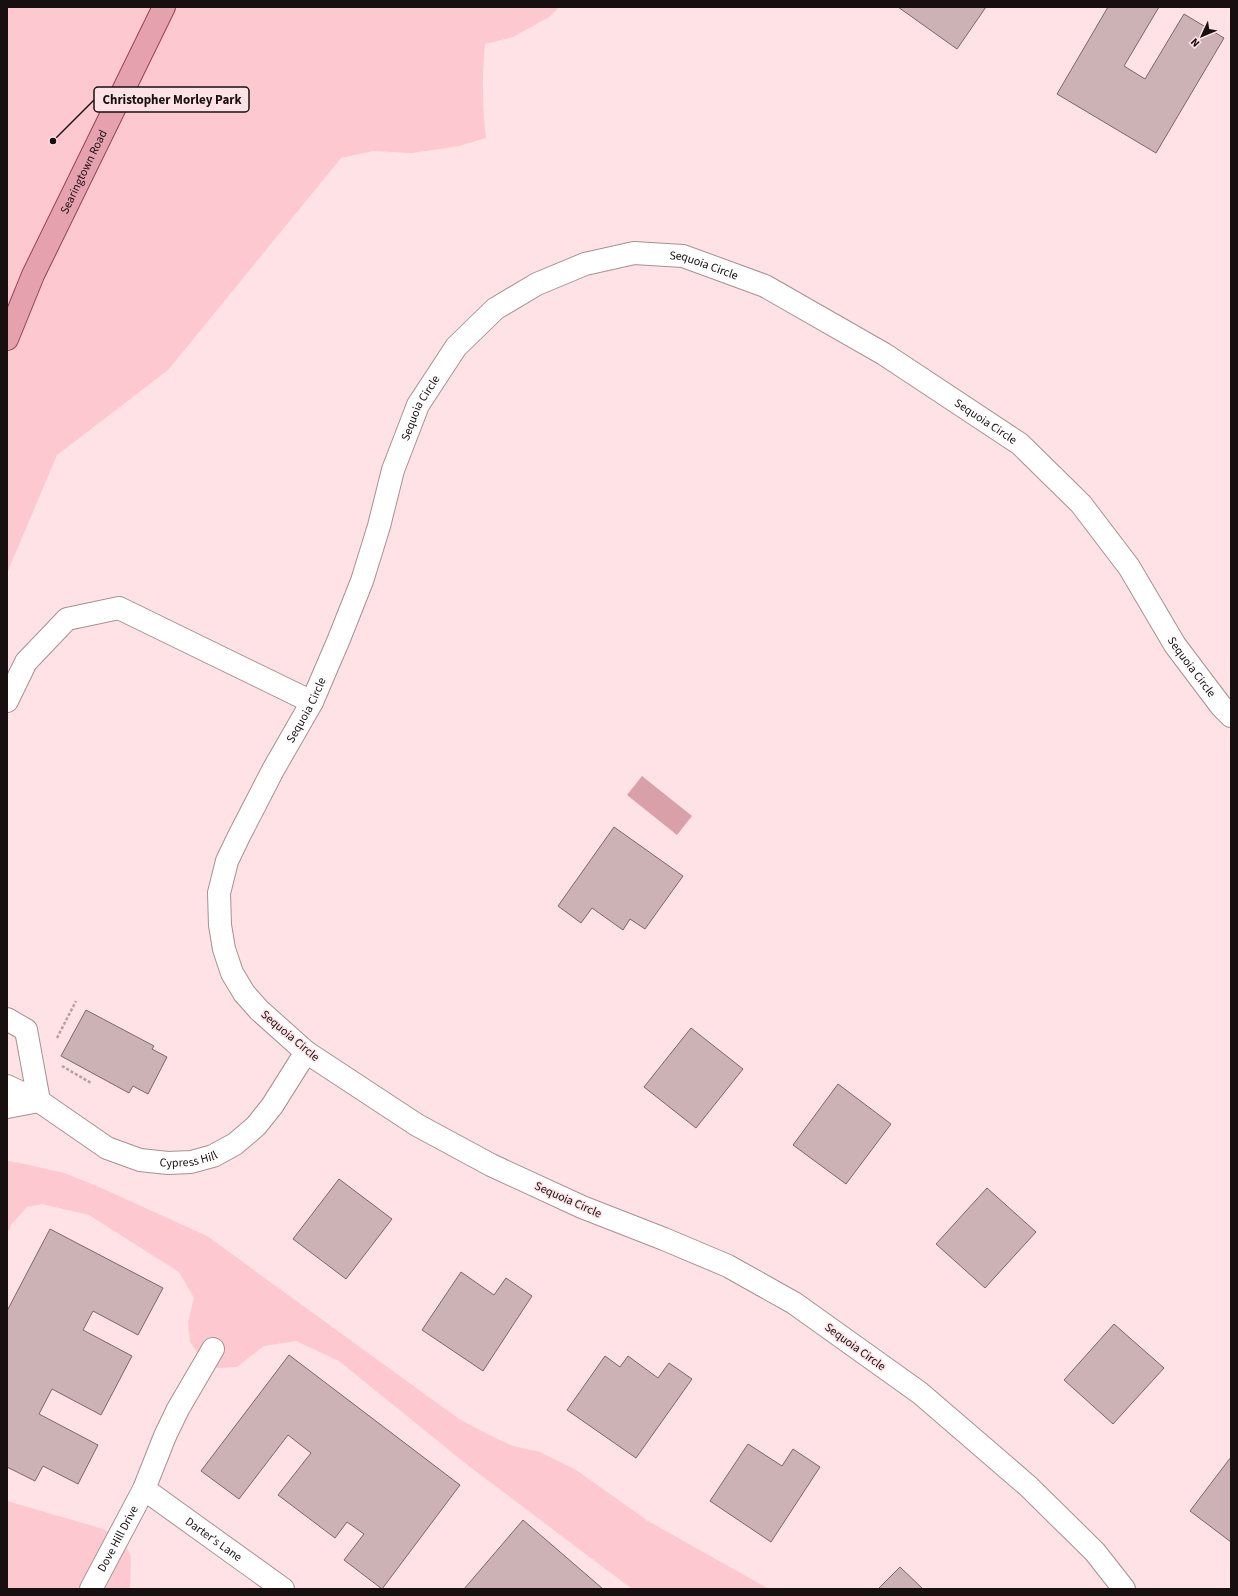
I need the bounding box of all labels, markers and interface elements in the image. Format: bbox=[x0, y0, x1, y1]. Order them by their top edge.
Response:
north arrow bbox=[1182, 16, 1222, 56]
text: N bbox=[1187, 35, 1203, 50]
callout: Christopher Morley Park bbox=[94, 87, 249, 112]
text: Christopher Morley Park bbox=[102, 91, 242, 109]
street label: Searingtown Road bbox=[56, 127, 111, 217]
street label: Sequoia Circle bbox=[669, 247, 741, 284]
street label: Sequoia Circle bbox=[397, 372, 444, 443]
street label: Sequoia Circle bbox=[951, 394, 1020, 448]
street label: Sequoia Circle bbox=[1163, 633, 1220, 701]
street label: Sequoia Circle bbox=[282, 675, 330, 746]
street label: Sequoia Circle bbox=[257, 1006, 323, 1066]
street label: Cypress Hill bbox=[159, 1147, 221, 1172]
street label: Sequoia Circle bbox=[532, 1178, 604, 1222]
street label: Sequoia Circle bbox=[821, 1319, 889, 1375]
street label: Dove Hill Drive bbox=[93, 1502, 142, 1575]
street label: Darter's Lane bbox=[182, 1513, 246, 1566]

